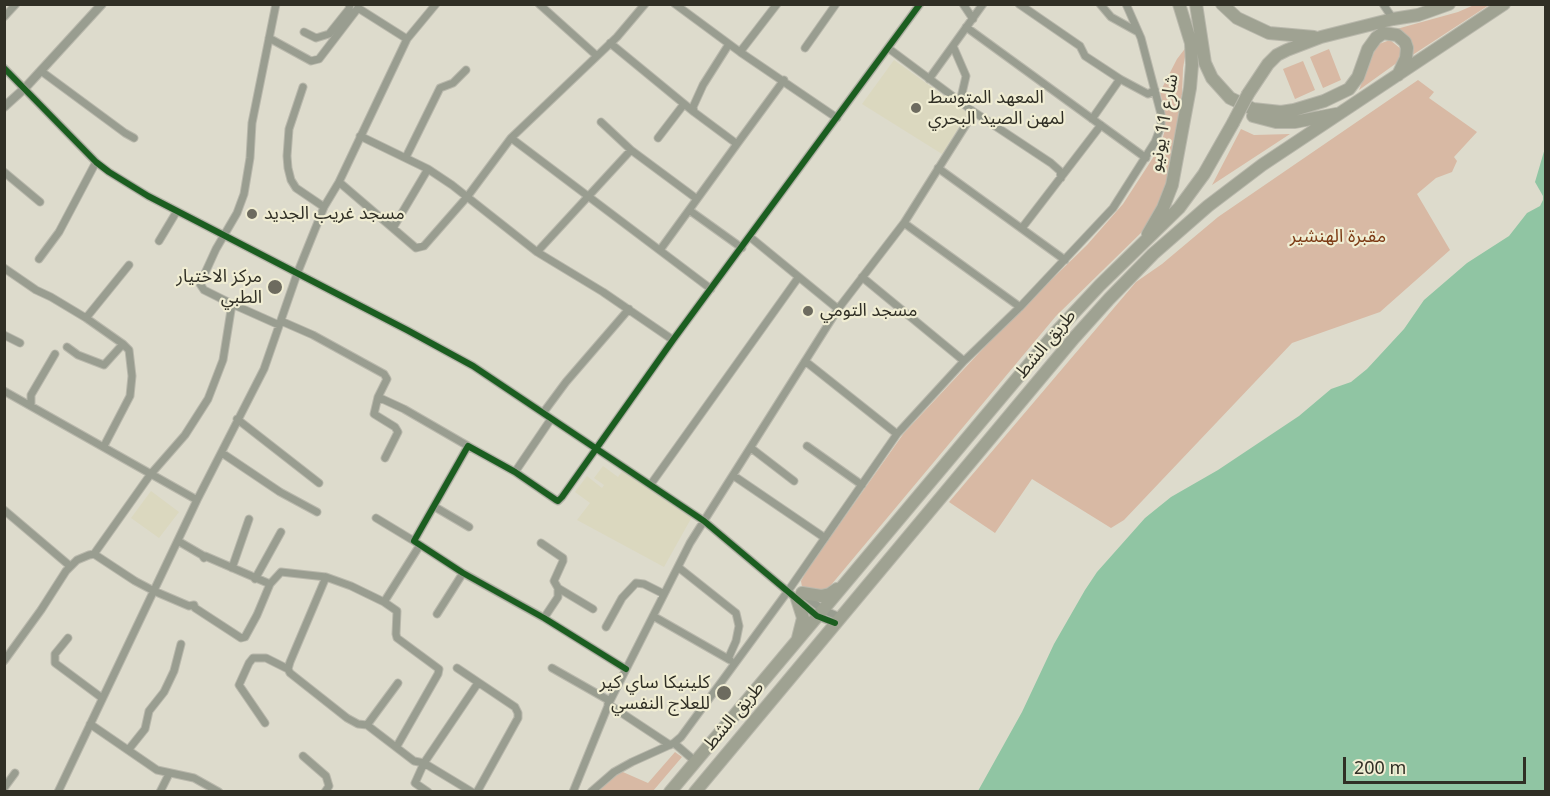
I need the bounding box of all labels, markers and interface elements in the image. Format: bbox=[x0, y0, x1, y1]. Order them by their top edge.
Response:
street label: شارع 11 يونيو bbox=[1145, 72, 1183, 174]
place label: المعهد المتوسط لمهن الصيد البحري bbox=[928, 87, 1064, 130]
marker: المعهد المتوسط لمهن الصيد البحري bbox=[909, 101, 923, 115]
place label: مسجد غريب الجديد bbox=[264, 203, 405, 225]
marker: مسجد غريب الجديد bbox=[245, 207, 259, 221]
park label: مقبرة الهنشير bbox=[1290, 226, 1386, 248]
place label: مركز الاختيار الطبي bbox=[176, 266, 262, 308]
marker: مركز الاختيار الطبي bbox=[266, 278, 284, 296]
place label: مسجد التومي bbox=[820, 300, 917, 322]
marker: مسجد التومي bbox=[801, 304, 815, 318]
street label: طريق الشط bbox=[1011, 305, 1081, 383]
place label: كلينيكا ساي كير للعلاج النفسي bbox=[600, 672, 710, 714]
street label: طريق الشط bbox=[699, 677, 769, 755]
marker: كلينيكا ساي كير للعلاج النفسي bbox=[715, 684, 733, 702]
scale bar bbox=[1346, 745, 1529, 783]
text: 200 m bbox=[1354, 755, 1406, 779]

